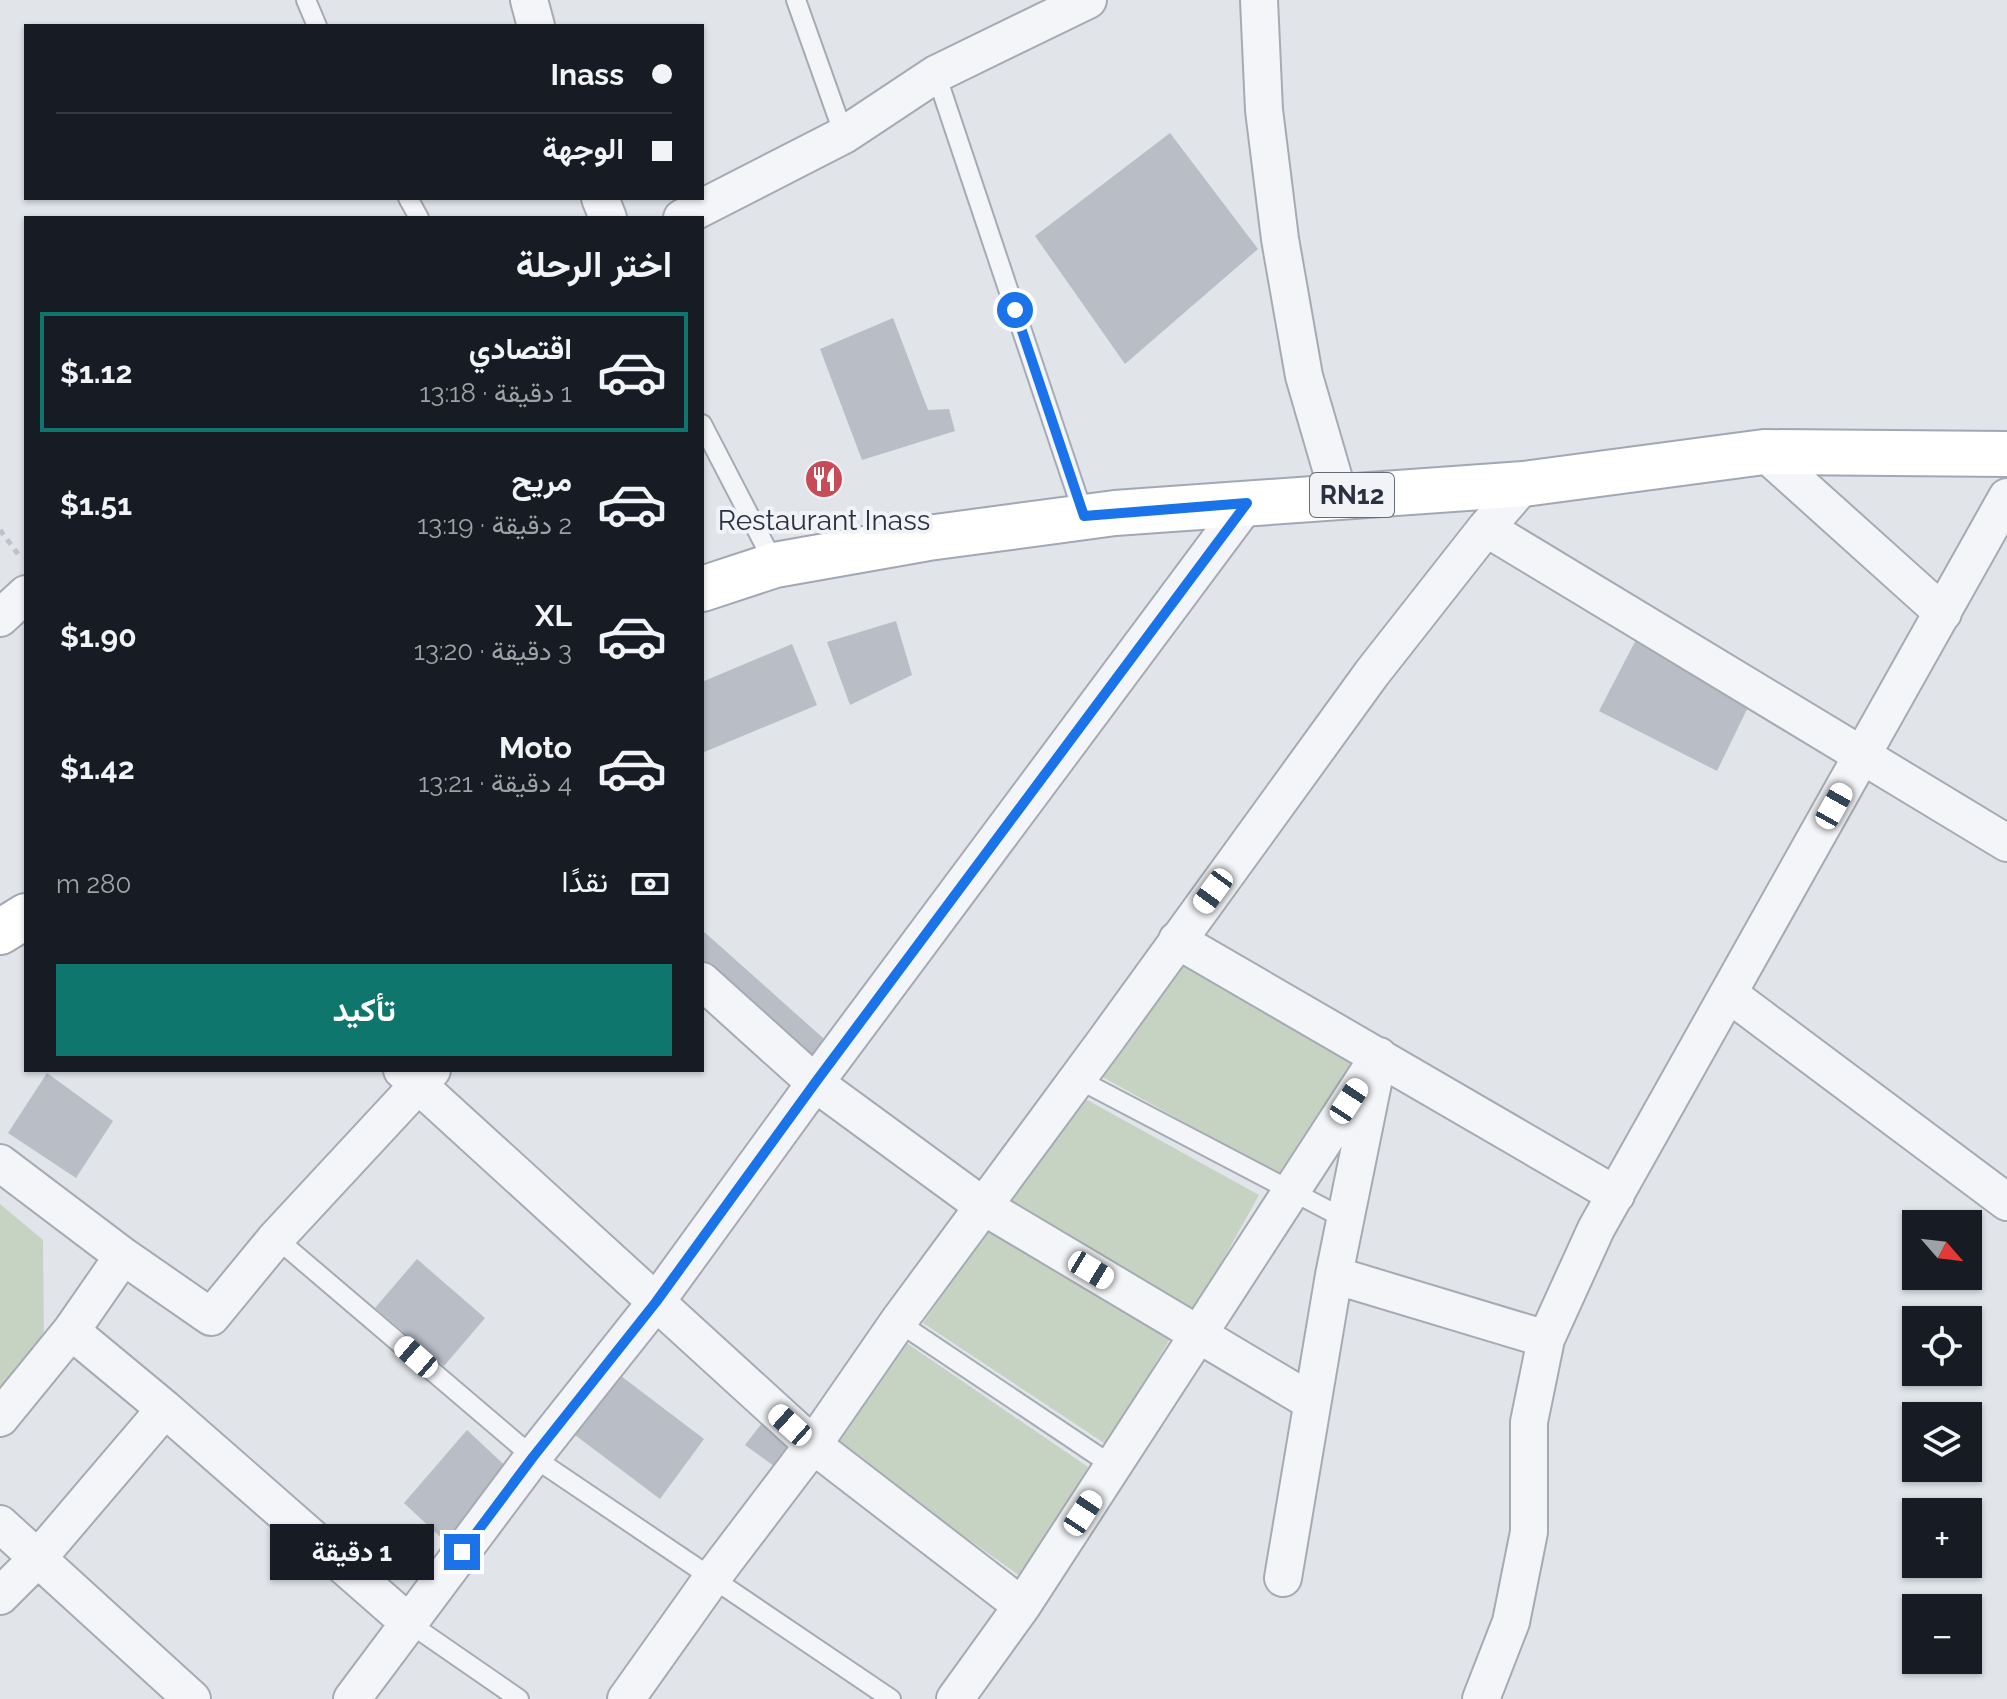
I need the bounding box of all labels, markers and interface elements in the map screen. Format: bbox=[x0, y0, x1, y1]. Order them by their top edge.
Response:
text: Inass bbox=[550, 57, 624, 92]
text: الوجهة bbox=[542, 131, 624, 166]
text: اختر الرحلة bbox=[516, 243, 672, 285]
route start bbox=[997, 292, 1033, 328]
text: اقتصادي bbox=[469, 331, 572, 366]
icon: car bbox=[596, 336, 668, 408]
text: $1.12 bbox=[60, 355, 132, 390]
text: 1 دقيقة · 13:18 bbox=[419, 378, 572, 408]
restaurant icon: Restaurant Inass bbox=[803, 458, 845, 500]
text: مريح bbox=[512, 463, 572, 498]
icon: car bbox=[596, 468, 668, 540]
road number: RN12 bbox=[1310, 473, 1394, 517]
text: $1.51 bbox=[60, 487, 132, 522]
place label: Restaurant Inass bbox=[718, 504, 930, 537]
text: 2 دقيقة · 13:19 bbox=[417, 510, 572, 540]
text: XL bbox=[535, 598, 572, 633]
icon: car bbox=[596, 600, 668, 672]
text: $1.90 bbox=[60, 619, 137, 654]
text: 3 دقيقة · 13:20 bbox=[414, 636, 572, 666]
text: Moto bbox=[499, 730, 572, 765]
icon: car bbox=[596, 732, 668, 804]
text: $1.42 bbox=[60, 751, 135, 786]
text: 4 دقيقة · 13:21 bbox=[418, 768, 572, 798]
car bbox=[1812, 779, 1856, 833]
icon: cash bbox=[628, 862, 672, 906]
text: نقدًا bbox=[562, 864, 608, 899]
car bbox=[1189, 865, 1237, 917]
text: 280 m bbox=[56, 869, 131, 899]
button: تأكيد bbox=[56, 964, 672, 1056]
car bbox=[1326, 1074, 1372, 1128]
north arrow bbox=[1902, 1210, 1982, 1290]
map controls bbox=[1902, 1210, 1982, 1674]
car bbox=[1064, 1247, 1118, 1293]
button: locate bbox=[1902, 1306, 1982, 1386]
car bbox=[390, 1332, 442, 1382]
car bbox=[764, 1400, 816, 1450]
button: layers bbox=[1902, 1402, 1982, 1482]
car bbox=[1060, 1486, 1106, 1540]
button: + bbox=[1902, 1498, 1982, 1578]
callout: 1 دقيقة bbox=[270, 1524, 434, 1580]
route end bbox=[444, 1534, 480, 1570]
text: 1 دقيقة bbox=[312, 1537, 392, 1567]
button: − bbox=[1902, 1594, 1982, 1674]

